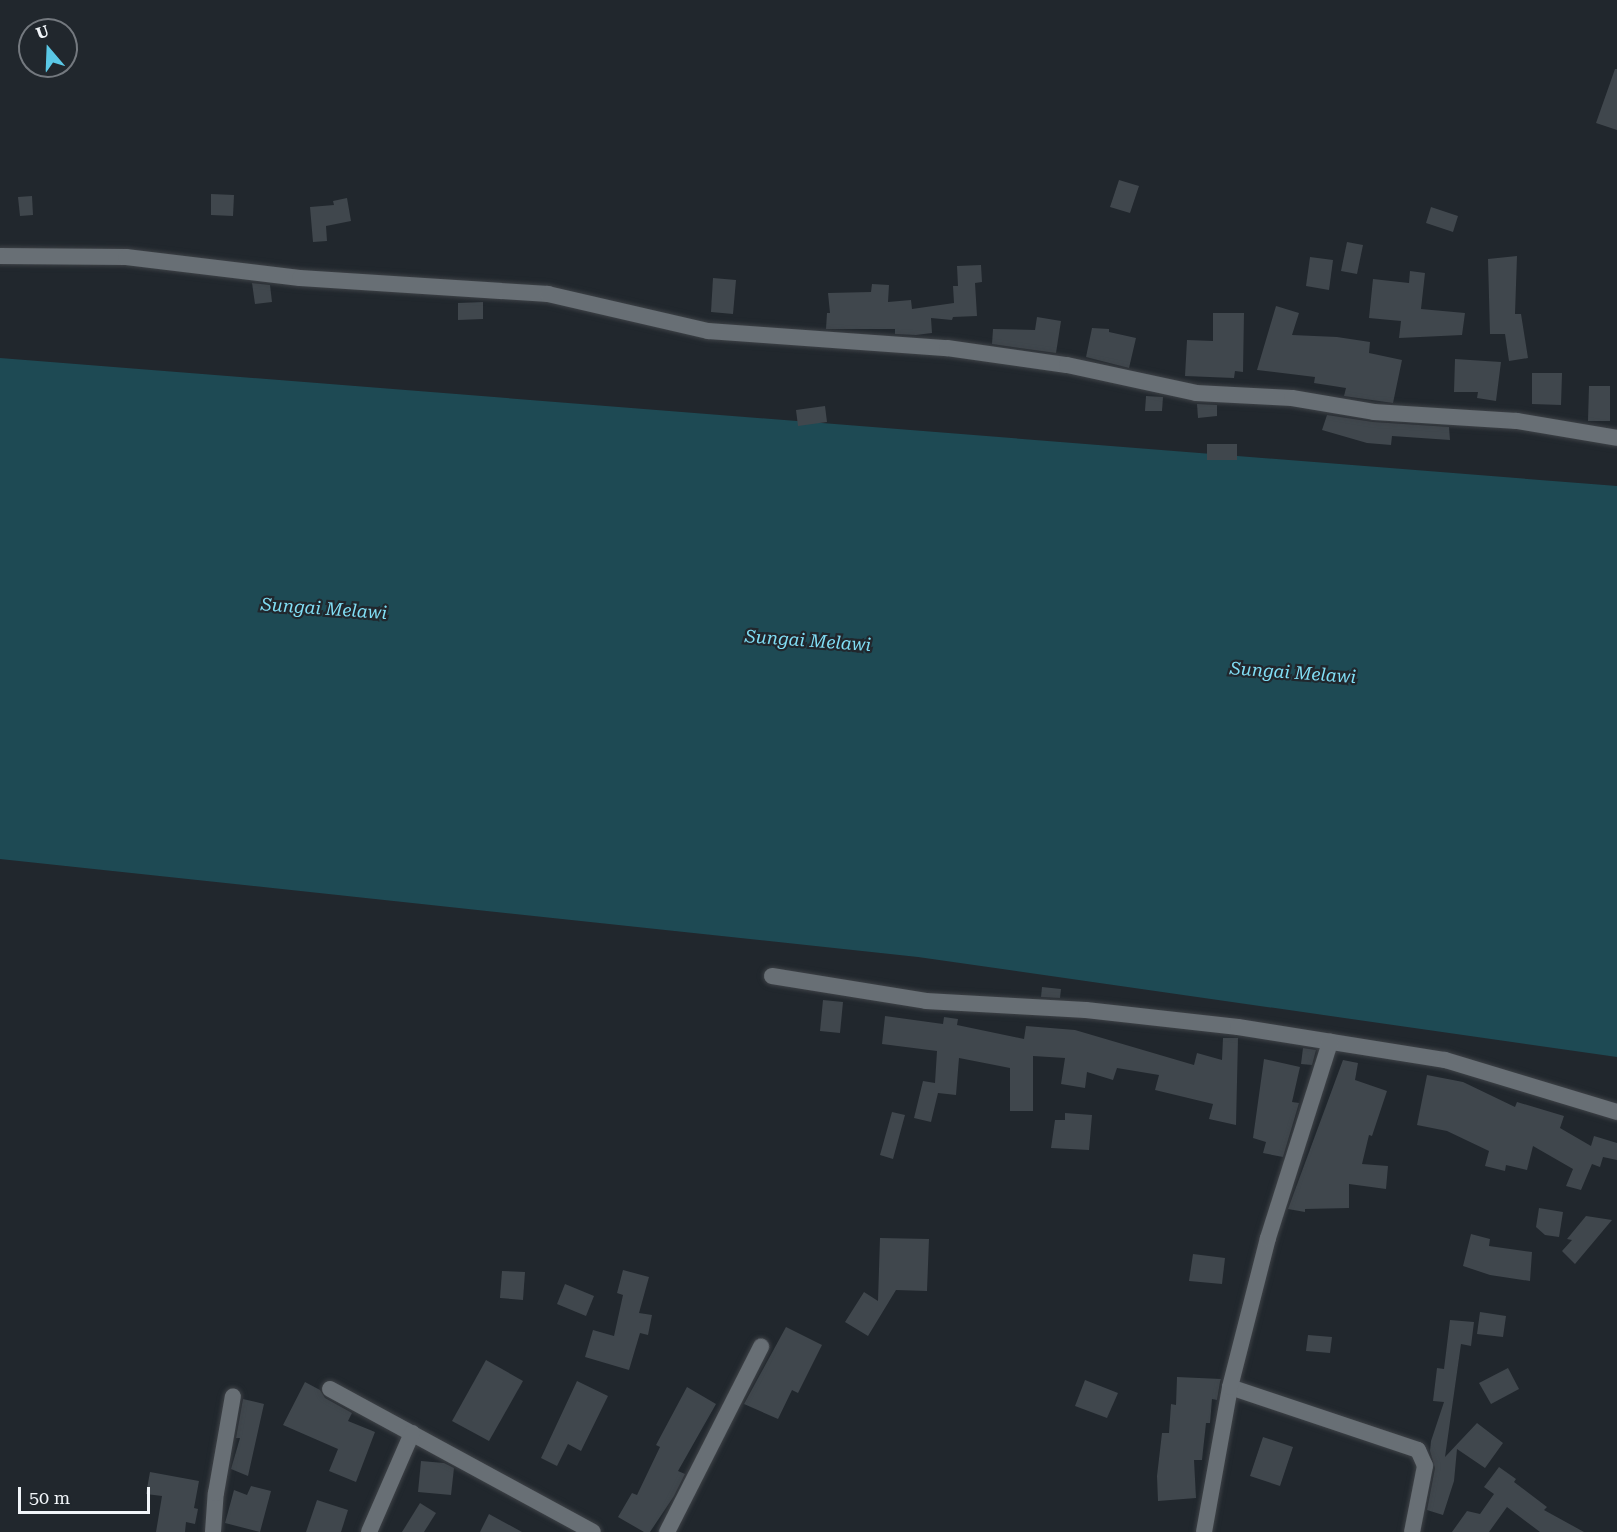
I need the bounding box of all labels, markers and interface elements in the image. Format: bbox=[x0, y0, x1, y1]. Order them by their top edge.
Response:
north arrow bbox=[18, 18, 78, 78]
text: U bbox=[34, 21, 52, 43]
water label: Sungai Melawi bbox=[260, 594, 388, 624]
water label: Sungai Melawi bbox=[744, 626, 872, 656]
water label: Sungai Melawi bbox=[1229, 658, 1357, 688]
scale bar bbox=[21, 1475, 153, 1513]
text: 50 m bbox=[29, 1487, 70, 1508]

